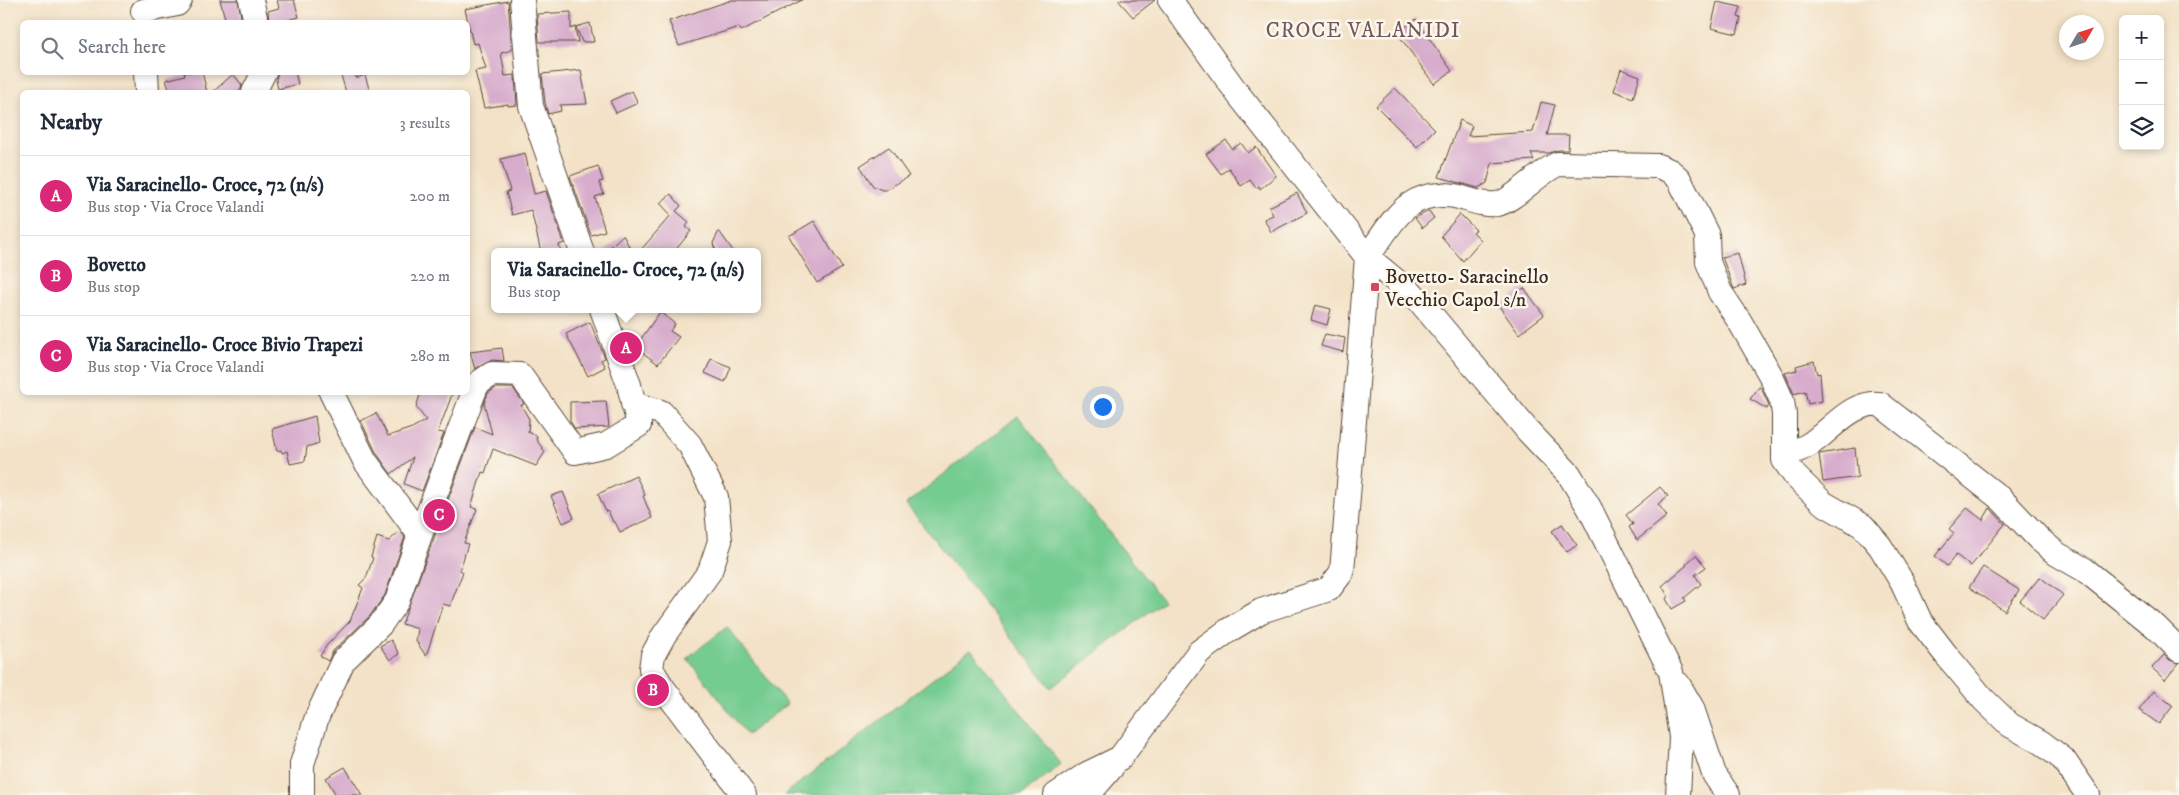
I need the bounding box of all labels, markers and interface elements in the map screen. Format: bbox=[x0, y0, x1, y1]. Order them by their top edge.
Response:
north arrow bbox=[2059, 15, 2104, 60]
map controls bbox=[2119, 15, 2164, 150]
button: + bbox=[2119, 15, 2164, 60]
district label: CROCE VALANIDI bbox=[1266, 18, 1460, 44]
search box bbox=[20, 20, 470, 75]
icon: search bbox=[38, 34, 66, 62]
text: Search here bbox=[78, 36, 166, 59]
button: − bbox=[2119, 60, 2164, 105]
button: layers bbox=[2119, 105, 2164, 150]
text: Nearby bbox=[40, 110, 102, 136]
text: 3 results bbox=[400, 113, 450, 133]
text: Via Saracinello- Croce, 72 (n/s) bbox=[87, 174, 324, 197]
text: A bbox=[51, 186, 61, 206]
text: 200 m bbox=[409, 186, 450, 206]
text: Bus stop · Via Croce Valandi bbox=[87, 197, 264, 217]
popup bbox=[491, 248, 761, 313]
text: Bovetto bbox=[87, 254, 146, 277]
text: Via Saracinello- Croce, 72 (n/s) bbox=[508, 259, 744, 282]
place label: Bovetto- Saracinello Vecchio Capol s/n bbox=[1384, 265, 1548, 313]
text: B bbox=[51, 266, 61, 286]
text: 220 m bbox=[410, 266, 450, 286]
text: Bus stop bbox=[87, 277, 140, 297]
marker: Bovetto- Saracinello Vecchio Capol s/n bbox=[1369, 281, 1381, 293]
text: Bus stop bbox=[508, 282, 560, 302]
pin: A bbox=[610, 329, 642, 367]
text: Via Saracinello- Croce Bivio Trapezi bbox=[87, 334, 363, 357]
text: C bbox=[51, 346, 61, 366]
text: 280 m bbox=[410, 346, 450, 366]
text: Bus stop · Via Croce Valandi bbox=[87, 357, 264, 377]
your location bbox=[1090, 394, 1116, 420]
pin: C bbox=[423, 496, 455, 534]
pin: B bbox=[637, 671, 669, 709]

